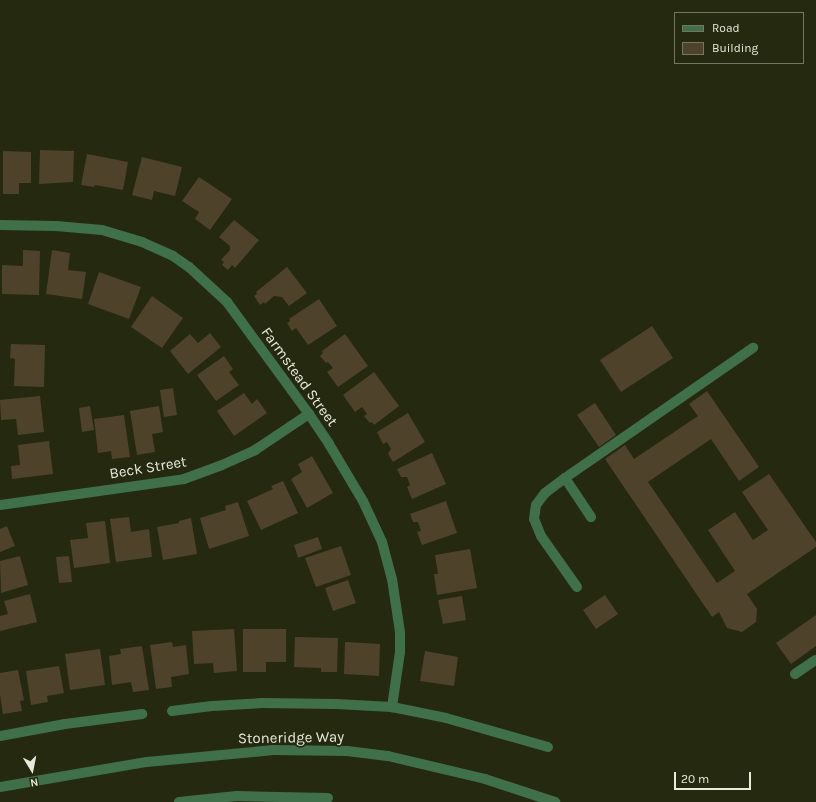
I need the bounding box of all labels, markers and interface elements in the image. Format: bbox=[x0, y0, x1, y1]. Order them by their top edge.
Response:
legend bbox=[674, 12, 804, 64]
text: Road bbox=[712, 21, 740, 35]
text: Building bbox=[712, 41, 758, 55]
street label: Farmstead Street bbox=[257, 324, 341, 430]
street label: Beck Street bbox=[108, 453, 188, 483]
street label: Stoneridge Way bbox=[238, 728, 344, 748]
north arrow bbox=[12, 750, 52, 790]
scale bar bbox=[676, 764, 753, 790]
text: 20 m bbox=[681, 772, 709, 786]
text: N bbox=[29, 775, 39, 789]

